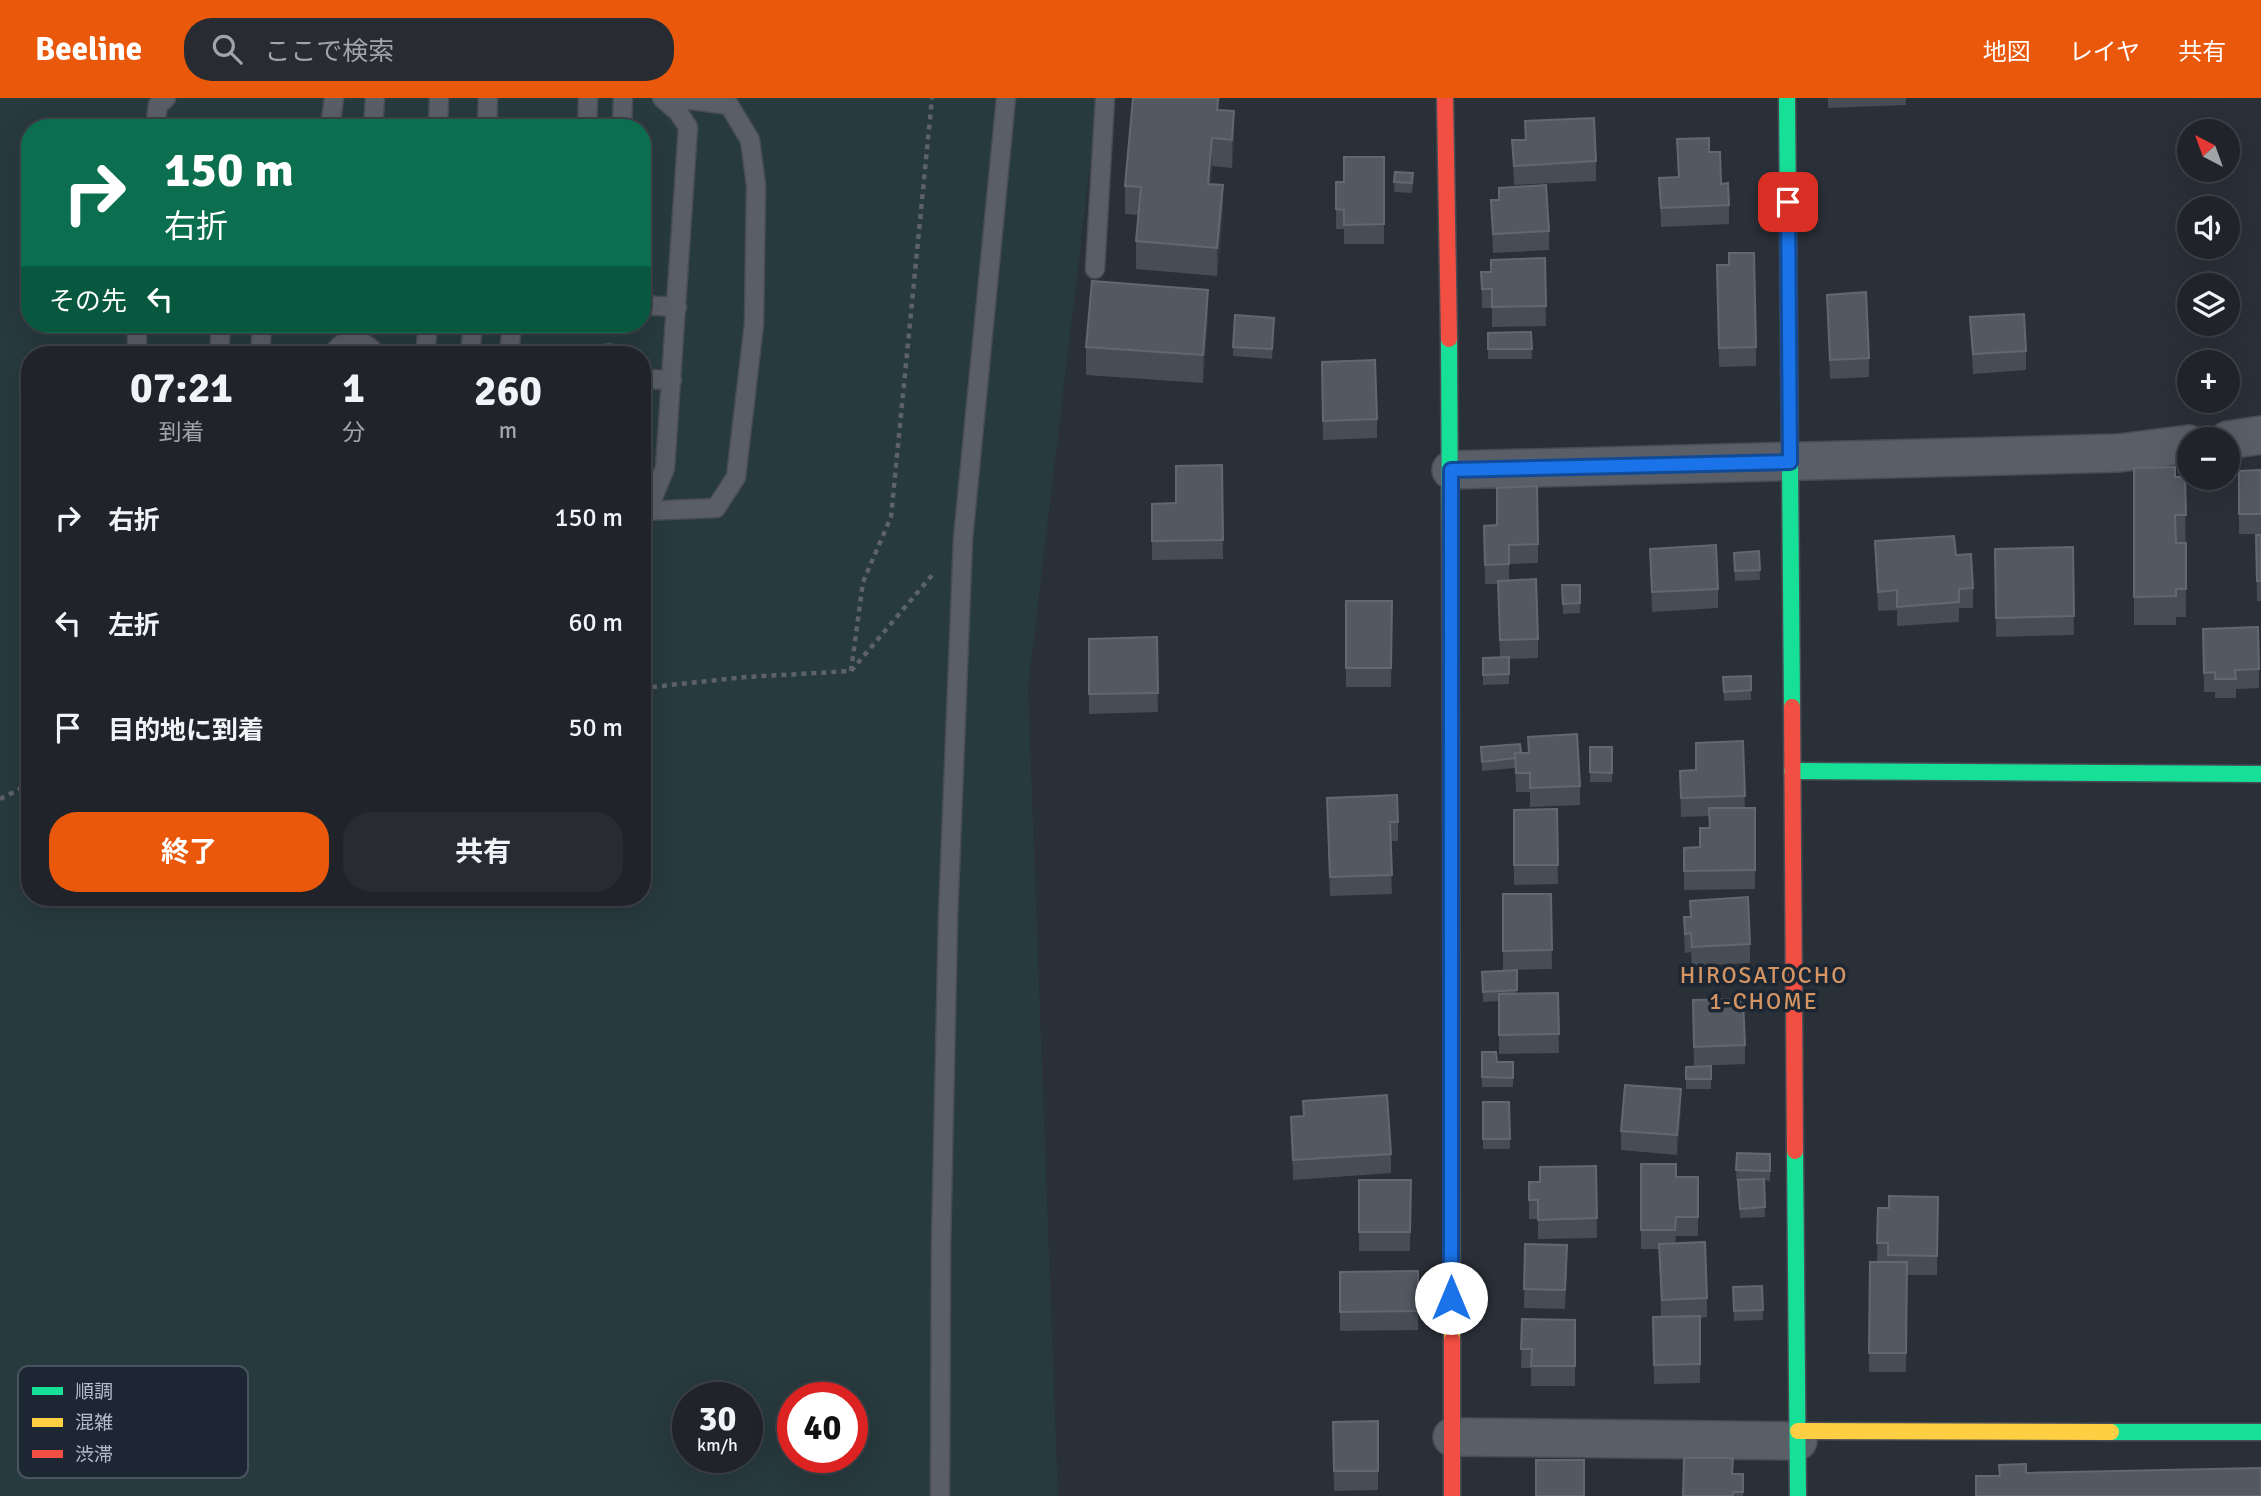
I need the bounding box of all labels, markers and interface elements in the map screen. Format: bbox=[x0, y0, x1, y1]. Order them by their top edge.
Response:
search box bbox=[184, 18, 674, 81]
text: Beeline bbox=[35, 29, 142, 70]
icon: search bbox=[208, 30, 246, 68]
text: ここで検索 bbox=[264, 36, 394, 68]
text: 地図 bbox=[1983, 37, 2031, 67]
text: レイヤ bbox=[2069, 37, 2140, 67]
text: 共有 bbox=[2178, 37, 2226, 67]
north arrow bbox=[2177, 119, 2240, 182]
map controls bbox=[2177, 119, 2240, 490]
text: 150 m bbox=[164, 140, 294, 200]
icon: right bbox=[49, 147, 140, 238]
pin bbox=[1758, 172, 1818, 232]
icon: arrive bbox=[1769, 183, 1807, 221]
button: sound bbox=[2177, 196, 2240, 259]
text: 右折 bbox=[164, 207, 228, 246]
button: layers bbox=[2177, 273, 2240, 336]
icon: left bbox=[141, 280, 179, 318]
text: その先 bbox=[49, 286, 127, 318]
button: + bbox=[2177, 350, 2240, 413]
text: 07:21 bbox=[130, 363, 233, 414]
text: 1 bbox=[342, 363, 365, 414]
text: 260 bbox=[474, 366, 542, 417]
text: m bbox=[499, 416, 517, 445]
text: 到着 bbox=[159, 418, 205, 447]
text: 分 bbox=[342, 418, 365, 447]
button: − bbox=[2177, 427, 2240, 490]
icon: right bbox=[49, 499, 87, 537]
text: 150 m bbox=[554, 502, 623, 534]
text: 右折 bbox=[108, 505, 160, 537]
icon: left bbox=[49, 604, 87, 642]
text: 60 m bbox=[568, 607, 623, 639]
text: 左折 bbox=[108, 610, 160, 642]
icon: arrive bbox=[49, 709, 87, 747]
text: 50 m bbox=[568, 712, 623, 744]
text: 目的地に到着 bbox=[108, 715, 264, 747]
button: 終了 bbox=[49, 812, 329, 892]
button: 共有 bbox=[343, 812, 623, 892]
district label: HIROSATOCHO 1-CHOME bbox=[1680, 961, 1848, 1016]
position arrow bbox=[1414, 1261, 1488, 1335]
legend bbox=[18, 1366, 248, 1478]
text: 順調 bbox=[75, 1380, 113, 1404]
speed limit sign: 40 bbox=[777, 1382, 868, 1473]
text: 30 bbox=[699, 1397, 736, 1440]
text: 混雑 bbox=[75, 1411, 113, 1435]
text: km/h bbox=[697, 1434, 738, 1456]
text: 渋滞 bbox=[75, 1443, 113, 1467]

